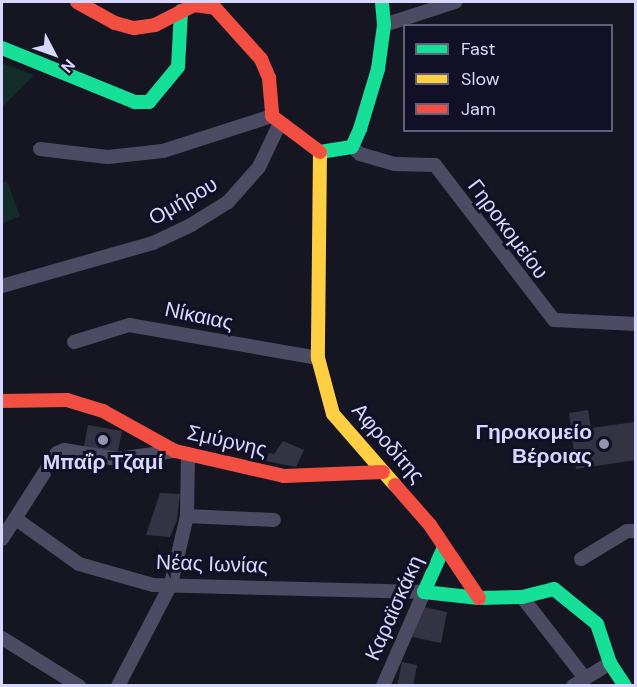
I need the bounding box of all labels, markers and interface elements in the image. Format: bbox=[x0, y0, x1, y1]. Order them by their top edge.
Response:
north arrow bbox=[24, 24, 84, 84]
legend bbox=[403, 24, 613, 132]
text: Fast bbox=[461, 37, 496, 61]
text: N bbox=[56, 55, 80, 77]
text: Slow bbox=[461, 67, 500, 91]
text: Jam bbox=[461, 97, 496, 121]
street label: Ομήρου bbox=[144, 171, 222, 231]
street label: Γηροκομείου bbox=[462, 174, 554, 284]
street label: Νίκαιας bbox=[163, 296, 235, 336]
street label: Αφροδίτης bbox=[346, 398, 430, 488]
place label: Γηροκομείο Βέροιας bbox=[475, 419, 592, 469]
street label: Σμύρνης bbox=[185, 420, 269, 462]
marker: Μπαΐρ Τζαμί bbox=[96, 433, 110, 447]
marker: Γηροκομείο Βέροιας bbox=[597, 437, 611, 451]
place label: Μπαΐρ Τζαμί bbox=[43, 449, 163, 475]
street label: Νέας Ιωνίας bbox=[156, 549, 268, 579]
street label: Καραϊσκάκη bbox=[360, 552, 428, 664]

